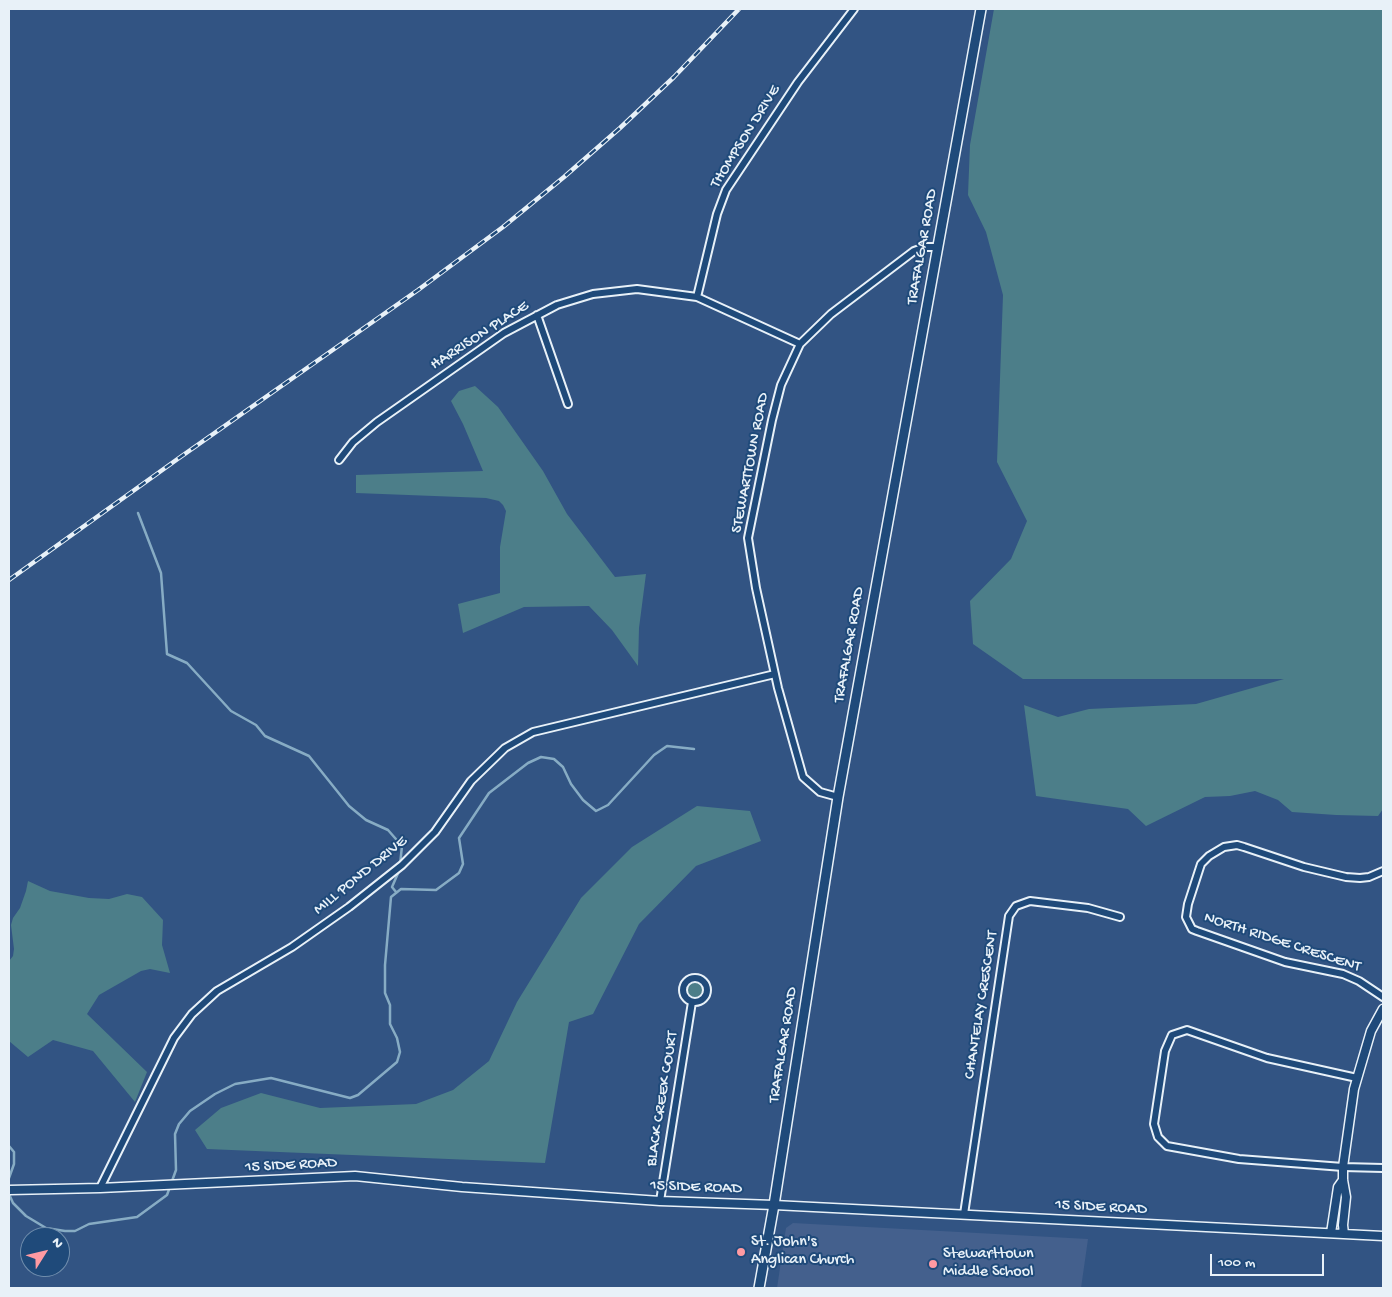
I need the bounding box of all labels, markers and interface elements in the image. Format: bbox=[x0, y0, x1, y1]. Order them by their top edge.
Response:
street label: THOMPSON DRIVE bbox=[707, 82, 785, 192]
street label: TRAFALGAR ROAD bbox=[903, 188, 943, 306]
street label: HARRISON PLACE bbox=[427, 297, 533, 375]
street label: STEWARTTOWN ROAD bbox=[728, 391, 774, 535]
street label: TRAFALGAR ROAD bbox=[830, 586, 870, 704]
street label: MILL POND DRIVE bbox=[310, 832, 412, 920]
street label: NORTH RIDGE CRESCENT bbox=[1201, 909, 1363, 977]
street label: CHANTELAY CRESCENT bbox=[961, 929, 1003, 1081]
street label: TRAFALGAR ROAD bbox=[765, 986, 803, 1104]
street label: BLACK CREEK COURT bbox=[643, 1030, 683, 1168]
street label: 15 SIDE ROAD bbox=[245, 1154, 337, 1178]
street label: 15 SIDE ROAD bbox=[650, 1177, 742, 1199]
street label: 15 SIDE ROAD bbox=[1055, 1196, 1147, 1220]
north arrow bbox=[20, 1227, 70, 1277]
place label: St. John's Anglican Church bbox=[751, 1233, 854, 1271]
text: N bbox=[47, 1235, 66, 1252]
scale bar bbox=[1212, 1244, 1326, 1276]
place label: Stewarttown Middle School bbox=[943, 1245, 1034, 1283]
marker: St. John's Anglican Church bbox=[735, 1246, 747, 1258]
text: 100 m bbox=[1218, 1254, 1255, 1272]
marker: Stewarttown Middle School bbox=[927, 1258, 939, 1270]

